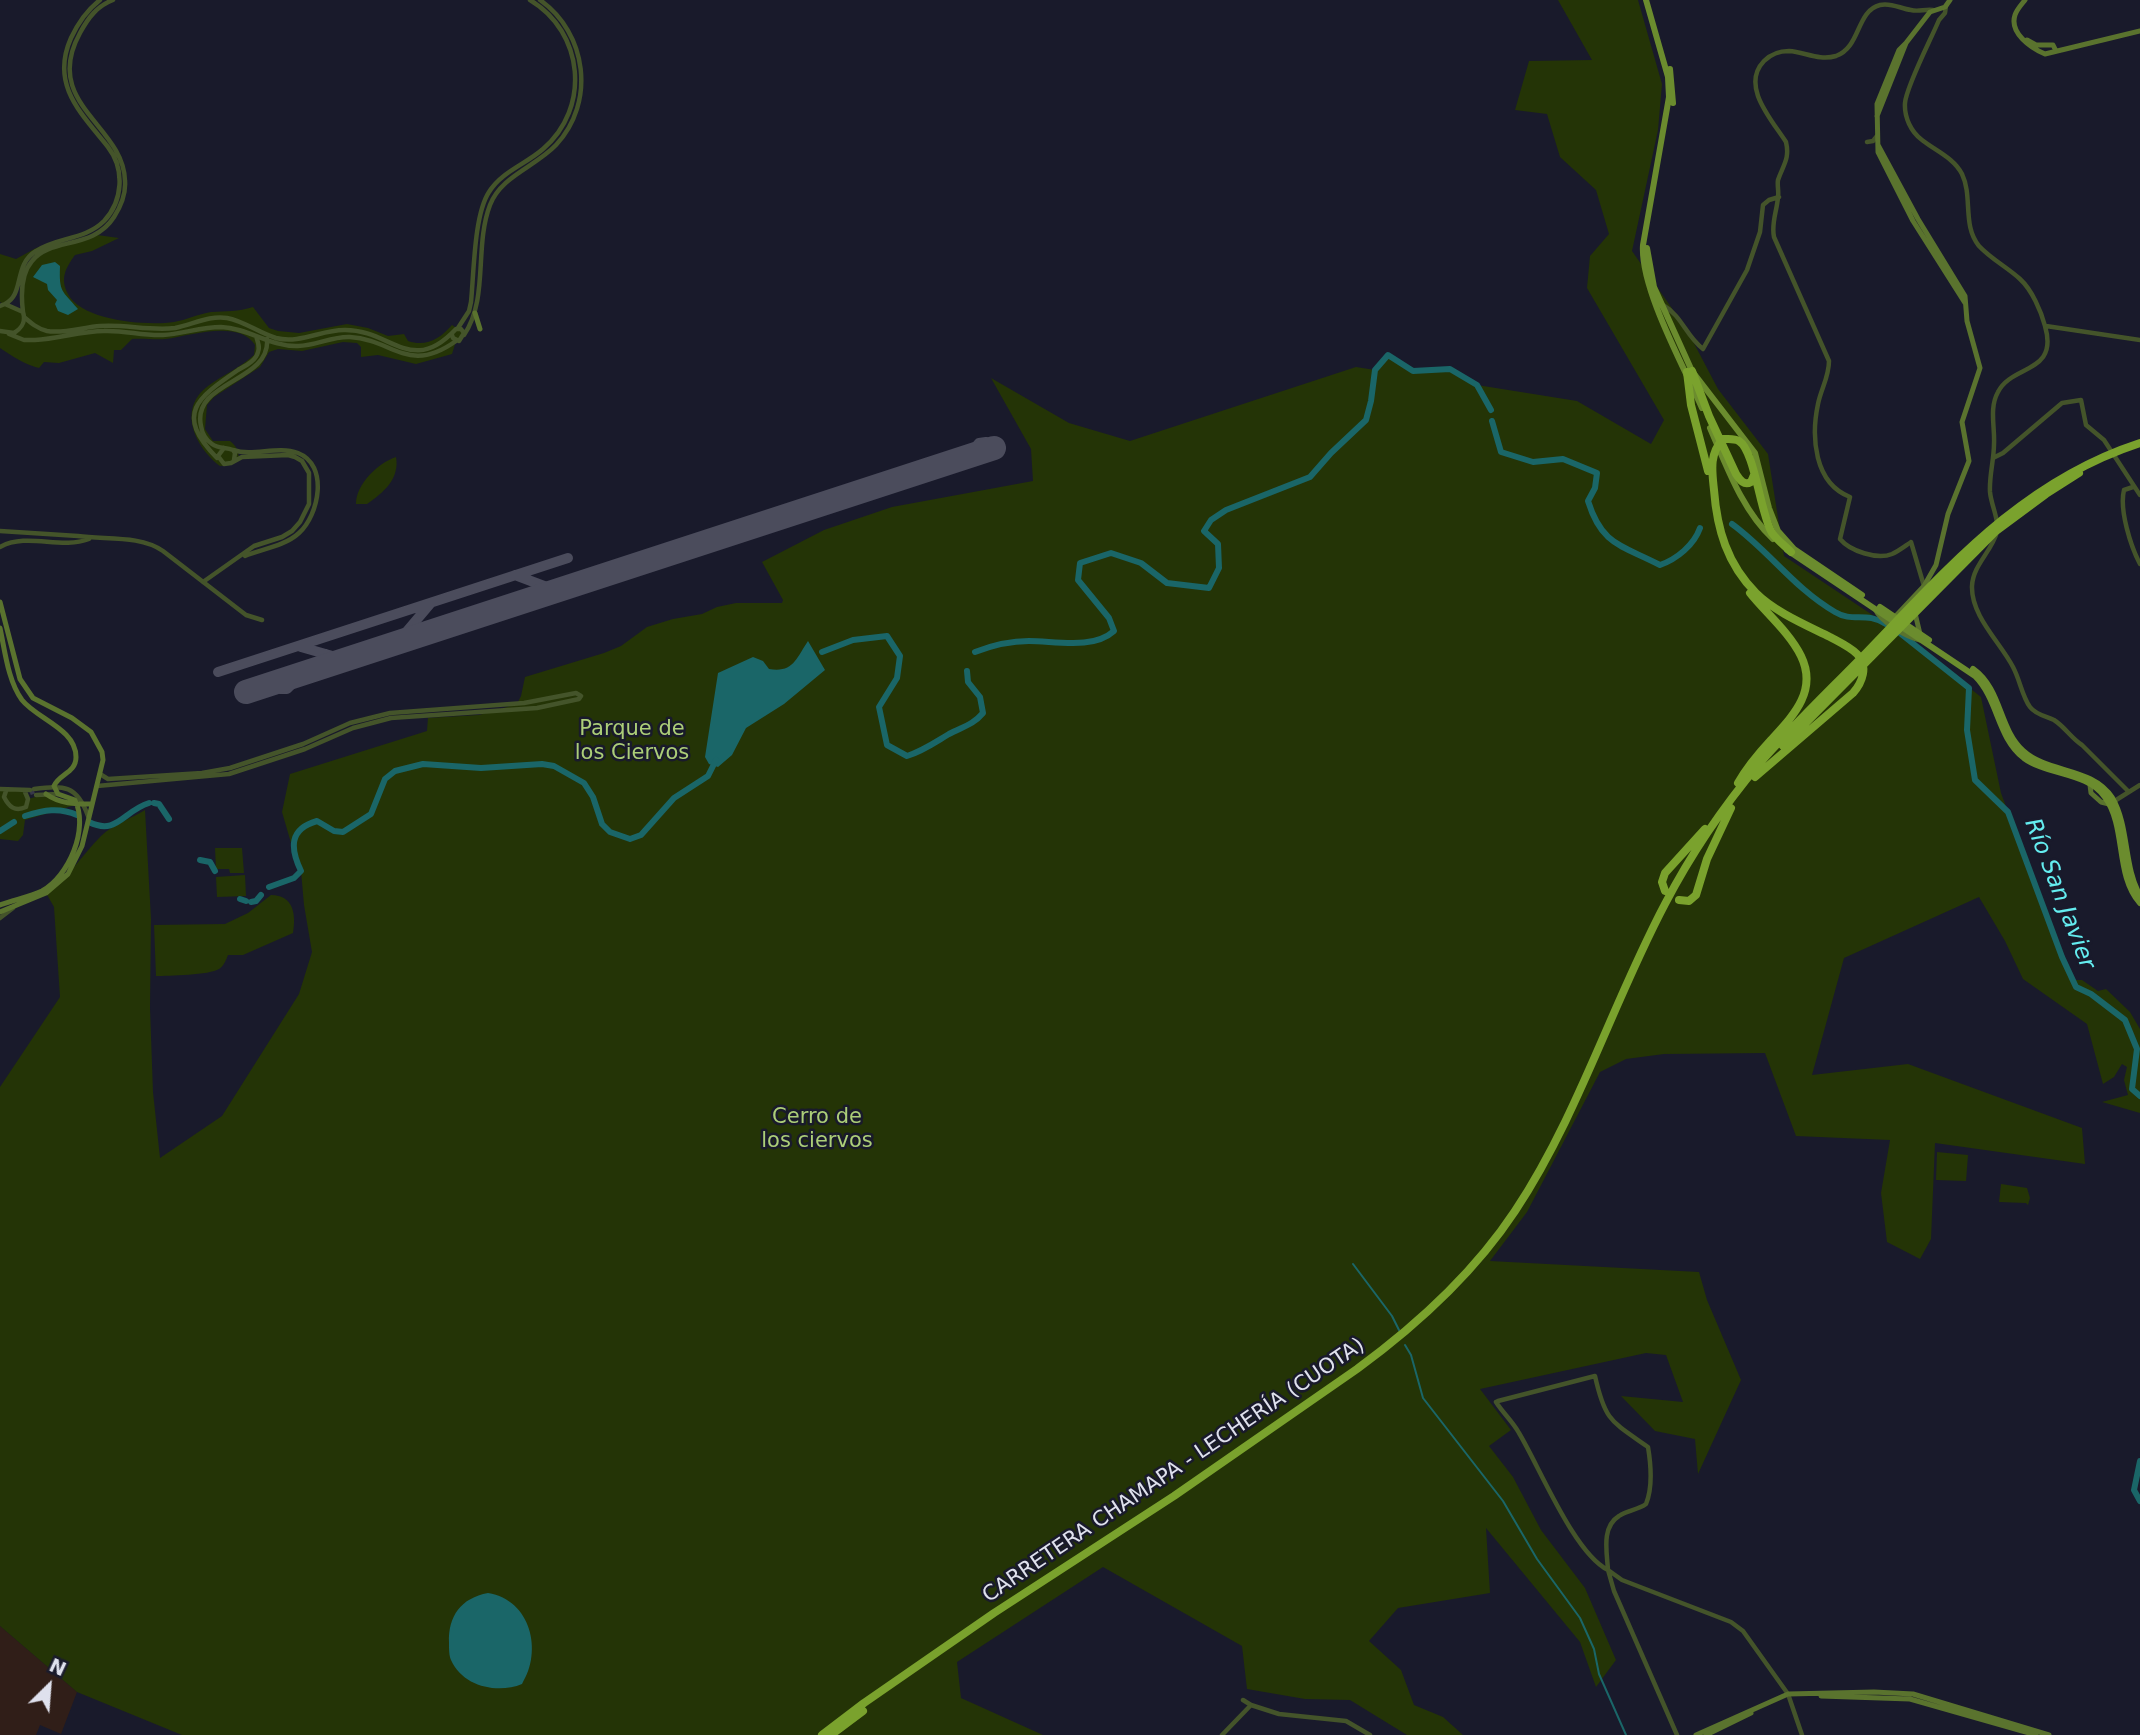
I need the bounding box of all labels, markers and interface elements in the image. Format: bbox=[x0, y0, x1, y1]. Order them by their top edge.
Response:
park label: Parque de los Ciervos bbox=[575, 717, 689, 767]
water label: Río San Javier bbox=[2018, 815, 2100, 973]
park label: Cerro de los ciervos bbox=[761, 1105, 873, 1155]
street label: CARRETERA CHAMAPA - LECHERÍA (CUOTA) bbox=[978, 1333, 1370, 1609]
north arrow bbox=[14, 1651, 84, 1721]
text: N bbox=[46, 1654, 70, 1680]

